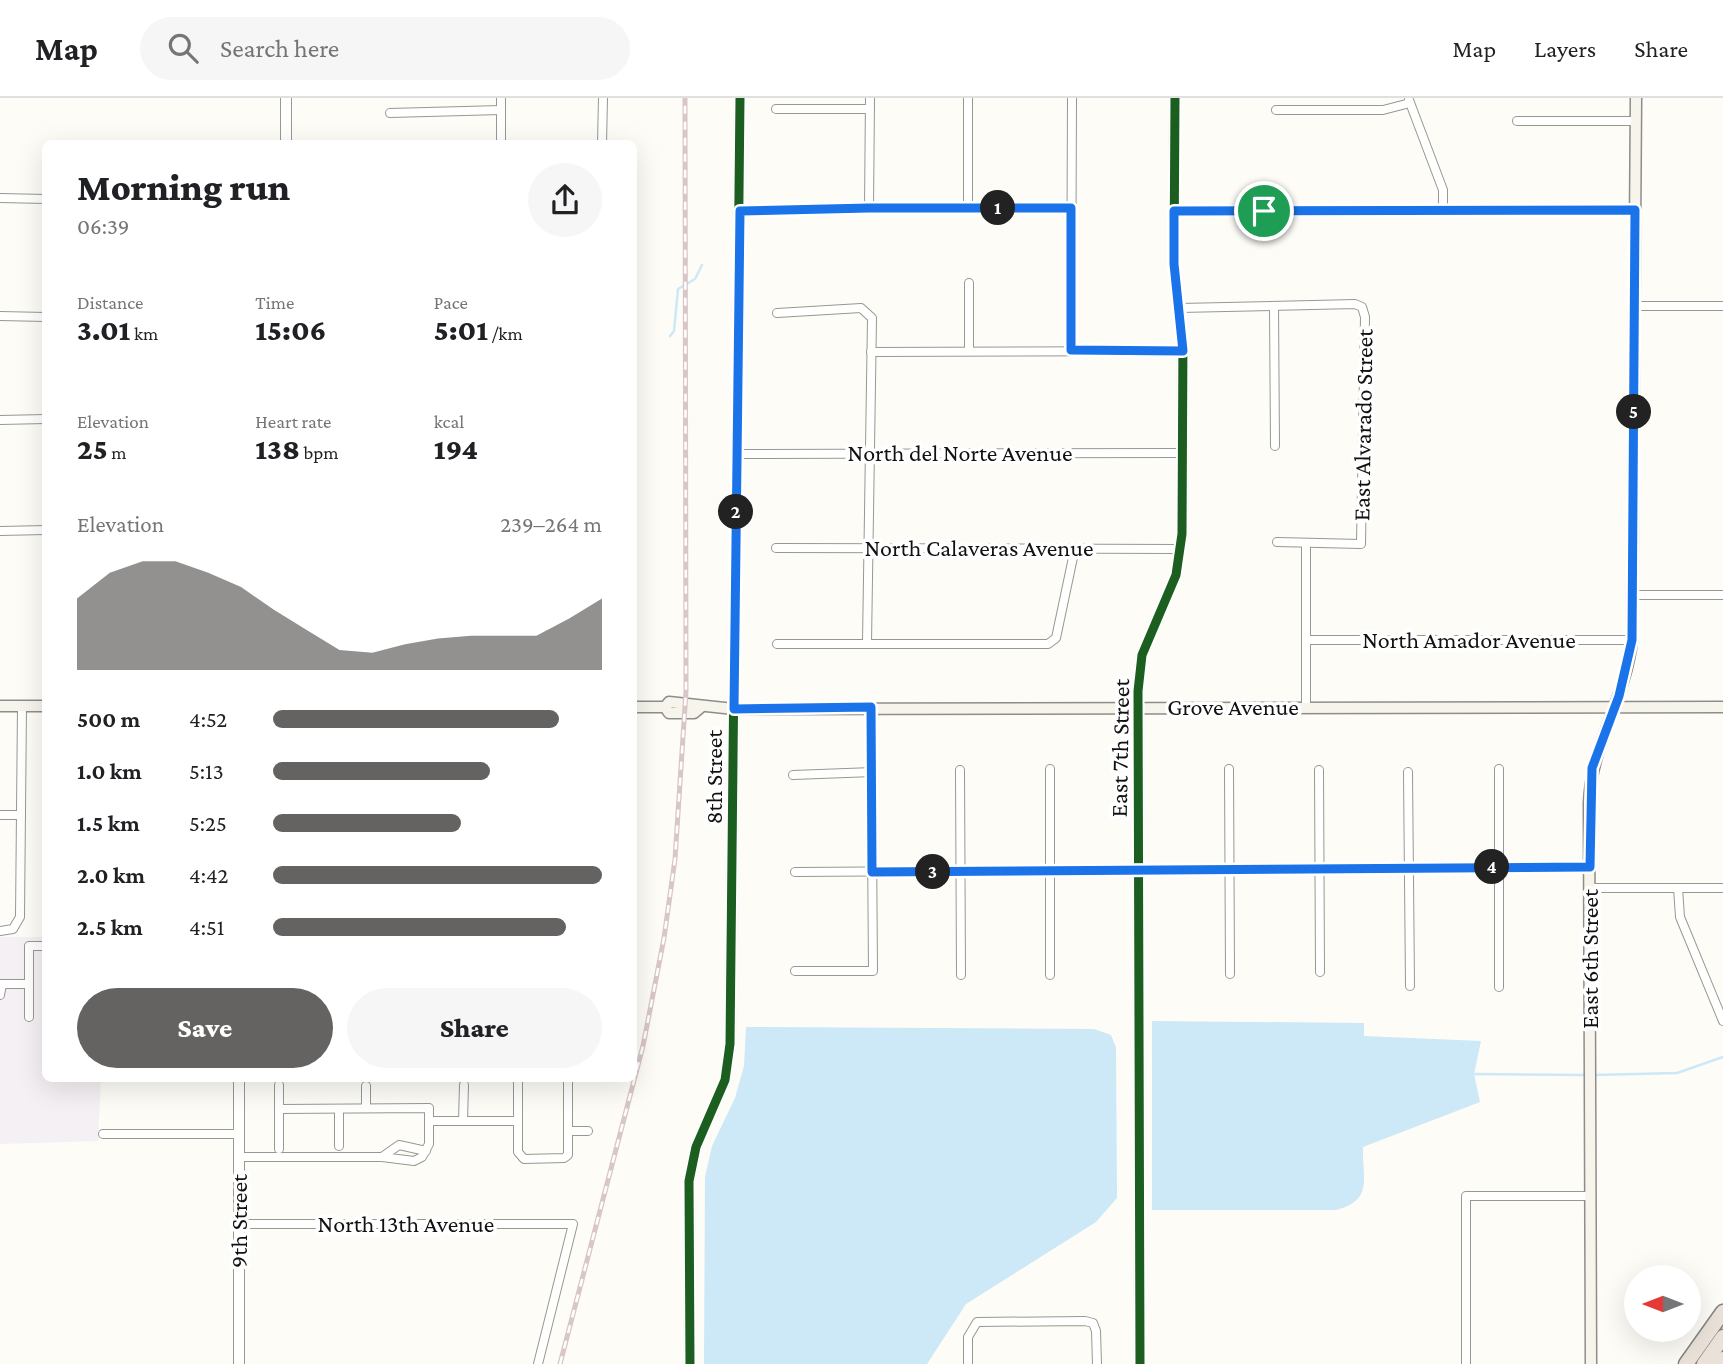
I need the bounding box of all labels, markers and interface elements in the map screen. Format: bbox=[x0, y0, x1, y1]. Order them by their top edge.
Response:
search box bbox=[140, 17, 630, 80]
icon: search bbox=[164, 29, 202, 67]
text: Map bbox=[35, 30, 98, 67]
text: Search here bbox=[220, 34, 339, 63]
text: Map bbox=[1452, 35, 1496, 62]
text: Layers bbox=[1534, 35, 1596, 62]
text: Share bbox=[1634, 35, 1688, 62]
button: share bbox=[528, 163, 602, 237]
text: Morning run bbox=[77, 166, 290, 208]
pin bbox=[1234, 181, 1294, 241]
pin: 1 bbox=[981, 190, 1016, 226]
icon: arrive bbox=[1245, 192, 1283, 230]
text: 1 bbox=[994, 197, 1001, 218]
text: 06:39 bbox=[77, 213, 129, 239]
text: Distance bbox=[77, 292, 143, 313]
text: Time bbox=[255, 292, 294, 313]
text: Pace bbox=[434, 292, 468, 313]
text: 3.01 bbox=[77, 313, 130, 346]
text: 15:06 bbox=[255, 313, 326, 346]
text: 5:01 bbox=[434, 313, 488, 346]
text: km bbox=[130, 323, 158, 344]
text: /km bbox=[488, 323, 523, 344]
street label: East Alvarado Street bbox=[1347, 328, 1378, 521]
pin: 5 bbox=[1616, 394, 1652, 430]
text: 5 bbox=[1629, 401, 1638, 422]
text: Elevation bbox=[77, 411, 149, 432]
text: Heart rate bbox=[255, 411, 331, 432]
text: kcal bbox=[434, 411, 464, 432]
text: 25 bbox=[77, 432, 108, 465]
text: 138 bbox=[255, 432, 300, 465]
text: 194 bbox=[434, 432, 478, 465]
street label: North del Norte Avenue bbox=[848, 439, 1072, 466]
text: m bbox=[108, 442, 127, 463]
text: bpm bbox=[300, 442, 338, 463]
pin: 2 bbox=[718, 494, 754, 530]
text: 2 bbox=[731, 501, 740, 522]
text: Elevation bbox=[77, 511, 164, 537]
text: 239–264 m bbox=[500, 511, 602, 537]
street label: North Calaveras Avenue bbox=[864, 534, 1094, 561]
street label: North Amador Avenue bbox=[1362, 626, 1576, 653]
street label: East 7th Street bbox=[1105, 677, 1134, 817]
street label: Grove Avenue bbox=[1167, 693, 1299, 720]
text: 500 m bbox=[77, 706, 140, 732]
text: 4:52 bbox=[189, 706, 227, 732]
street label: 8th Street bbox=[700, 729, 727, 824]
text: 1.0 km bbox=[77, 758, 142, 784]
text: 5:13 bbox=[189, 758, 224, 784]
text: 1.5 km bbox=[77, 810, 140, 836]
text: 5:25 bbox=[189, 810, 227, 836]
pin: 4 bbox=[1474, 850, 1510, 884]
pin: 3 bbox=[916, 854, 950, 890]
text: 4 bbox=[1486, 856, 1497, 877]
text: 3 bbox=[928, 861, 937, 882]
text: 2.0 km bbox=[77, 862, 145, 888]
text: 4:42 bbox=[189, 862, 229, 888]
street label: East 6th Street bbox=[1576, 888, 1603, 1029]
text: 2.5 km bbox=[77, 914, 143, 940]
text: 4:51 bbox=[189, 914, 224, 940]
button: Save bbox=[77, 988, 333, 1068]
button: Share bbox=[347, 988, 602, 1068]
street label: 9th Street bbox=[225, 1173, 252, 1268]
street label: North 13th Avenue bbox=[318, 1210, 494, 1237]
north arrow bbox=[1624, 1265, 1701, 1342]
map controls bbox=[1624, 1265, 1701, 1342]

